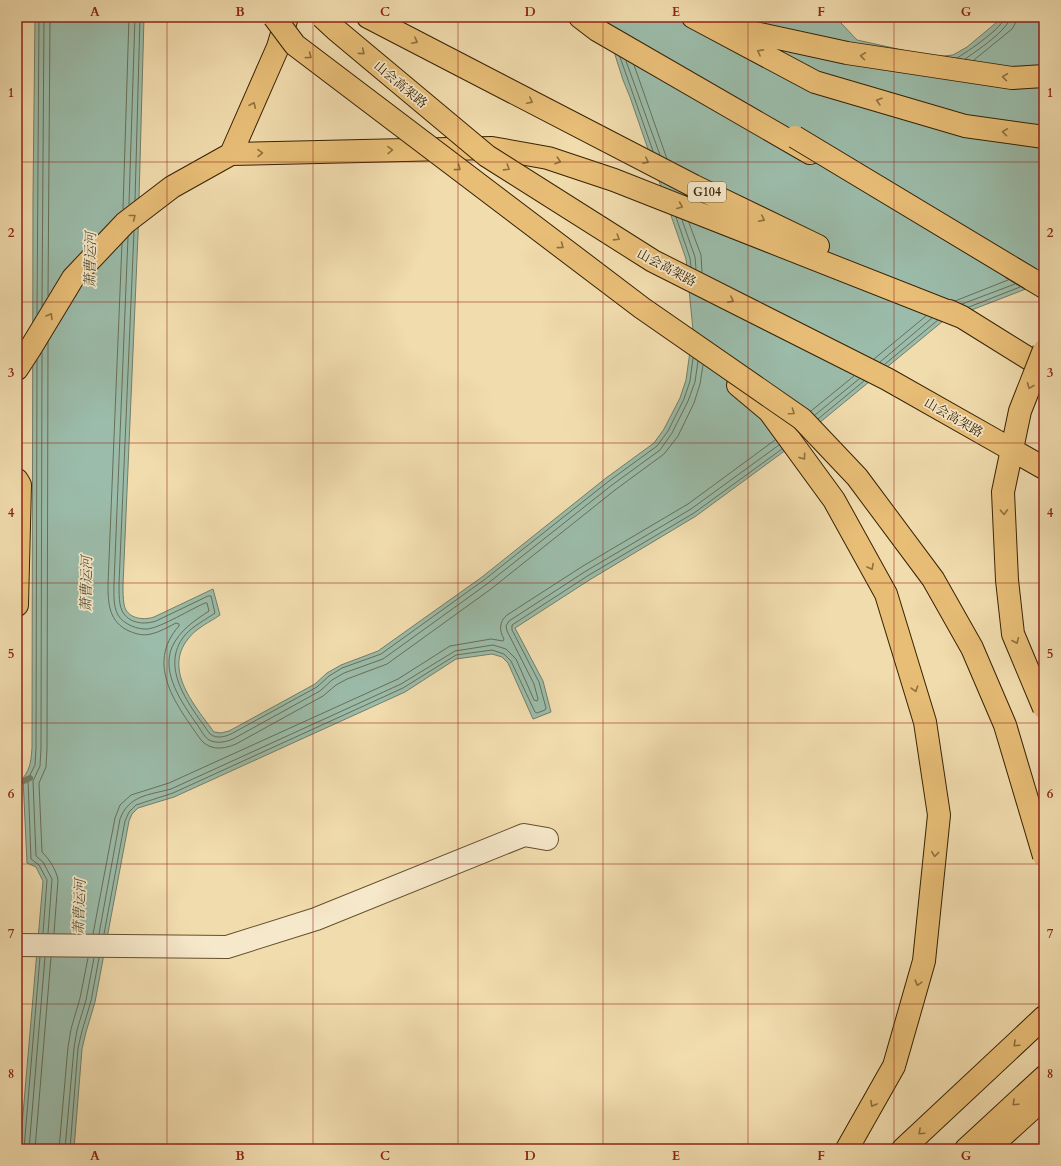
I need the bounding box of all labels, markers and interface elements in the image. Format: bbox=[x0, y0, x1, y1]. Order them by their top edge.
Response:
text: A bbox=[90, 3, 100, 21]
text: B bbox=[235, 3, 245, 21]
text: C bbox=[380, 3, 390, 21]
text: D bbox=[524, 3, 536, 21]
text: E bbox=[672, 3, 680, 21]
text: F bbox=[817, 3, 825, 21]
text: G bbox=[961, 3, 972, 21]
one-way arrow bbox=[411, 37, 418, 44]
one-way arrow bbox=[357, 47, 365, 54]
one-way arrow bbox=[756, 50, 764, 57]
one-way arrow bbox=[305, 51, 312, 58]
one-way arrow bbox=[860, 52, 866, 61]
street label: 山会高架路 bbox=[370, 57, 431, 113]
one-way arrow bbox=[1002, 73, 1008, 82]
text: 1 bbox=[8, 84, 14, 102]
text: 1 bbox=[1047, 84, 1053, 102]
one-way arrow bbox=[526, 96, 534, 104]
one-way arrow bbox=[876, 97, 883, 106]
one-way arrow bbox=[248, 102, 256, 109]
one-way arrow bbox=[1002, 128, 1008, 137]
one-way arrow bbox=[387, 146, 393, 154]
one-way arrow bbox=[257, 149, 263, 157]
one-way arrow bbox=[554, 156, 561, 165]
one-way arrow bbox=[642, 156, 649, 163]
one-way arrow bbox=[453, 163, 460, 170]
one-way arrow bbox=[503, 164, 510, 171]
road number: G104 bbox=[688, 182, 726, 202]
one-way arrow bbox=[676, 201, 683, 209]
one-way arrow bbox=[758, 214, 765, 222]
one-way arrow bbox=[129, 215, 136, 222]
text: 2 bbox=[8, 224, 15, 242]
text: 2 bbox=[1047, 224, 1054, 242]
water label: 萧曹运河 bbox=[81, 229, 101, 288]
one-way arrow bbox=[612, 233, 619, 240]
one-way arrow bbox=[557, 242, 564, 249]
street label: 山会高架路 bbox=[634, 245, 699, 291]
one-way arrow bbox=[726, 296, 734, 303]
one-way arrow bbox=[46, 313, 53, 320]
text: 3 bbox=[8, 364, 15, 382]
text: 3 bbox=[1047, 364, 1054, 382]
one-way arrow bbox=[1026, 382, 1034, 389]
street label: 山会高架路 bbox=[921, 394, 986, 442]
one-way arrow bbox=[788, 407, 795, 415]
one-way arrow bbox=[798, 453, 806, 460]
text: 4 bbox=[8, 504, 15, 522]
text: 4 bbox=[1047, 504, 1054, 522]
one-way arrow bbox=[1000, 509, 1008, 515]
water label: 萧曹运河 bbox=[77, 553, 97, 612]
one-way arrow bbox=[867, 563, 874, 570]
one-way arrow bbox=[1012, 638, 1020, 645]
text: 5 bbox=[8, 645, 14, 663]
text: 5 bbox=[1047, 645, 1053, 663]
one-way arrow bbox=[910, 685, 919, 692]
text: 6 bbox=[8, 785, 15, 803]
text: 6 bbox=[1047, 785, 1054, 803]
one-way arrow bbox=[931, 851, 940, 857]
water label: 萧曹运河 bbox=[69, 876, 90, 935]
text: 7 bbox=[8, 925, 15, 943]
text: 7 bbox=[1047, 925, 1054, 943]
one-way arrow bbox=[914, 979, 923, 986]
one-way arrow bbox=[1013, 1039, 1020, 1046]
text: 8 bbox=[8, 1065, 14, 1083]
text: 8 bbox=[1047, 1065, 1053, 1083]
one-way arrow bbox=[1013, 1098, 1020, 1105]
one-way arrow bbox=[870, 1100, 877, 1107]
one-way arrow bbox=[918, 1128, 926, 1135]
text: A bbox=[90, 1147, 100, 1165]
text: B bbox=[235, 1147, 245, 1165]
text: C bbox=[380, 1147, 390, 1165]
text: D bbox=[524, 1147, 536, 1165]
text: E bbox=[672, 1147, 680, 1165]
text: F bbox=[817, 1147, 825, 1165]
text: G bbox=[961, 1147, 972, 1165]

